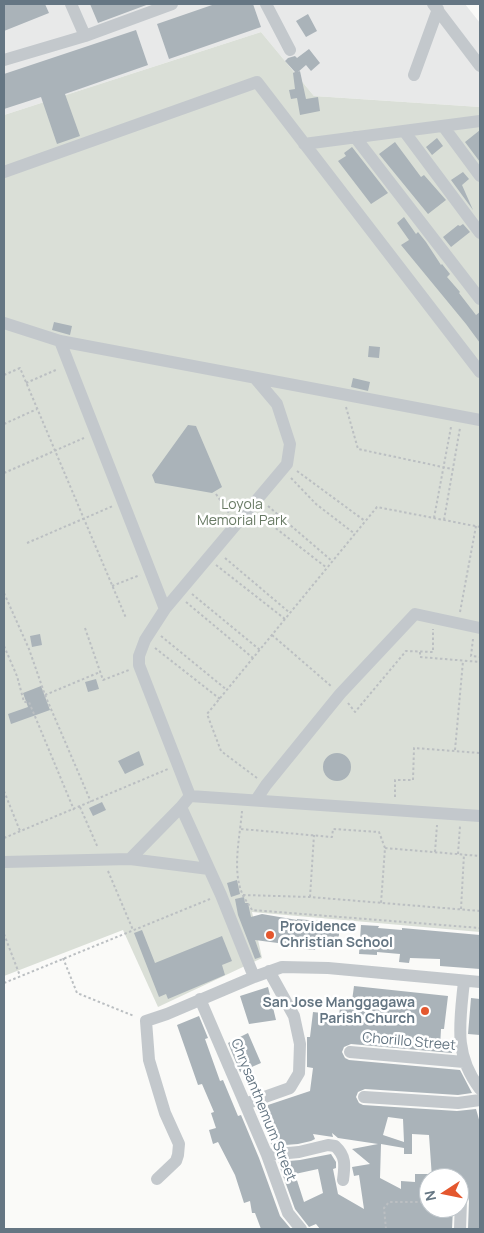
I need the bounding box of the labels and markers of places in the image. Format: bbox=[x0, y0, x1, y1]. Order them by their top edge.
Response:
place label: Providence Christian School bbox=[280, 919, 393, 952]
marker: Providence Christian School bbox=[264, 929, 276, 941]
place label: San Jose Manggagawa Parish Church bbox=[262, 995, 415, 1028]
marker: San Jose Manggagawa Parish Church bbox=[419, 1005, 431, 1017]

